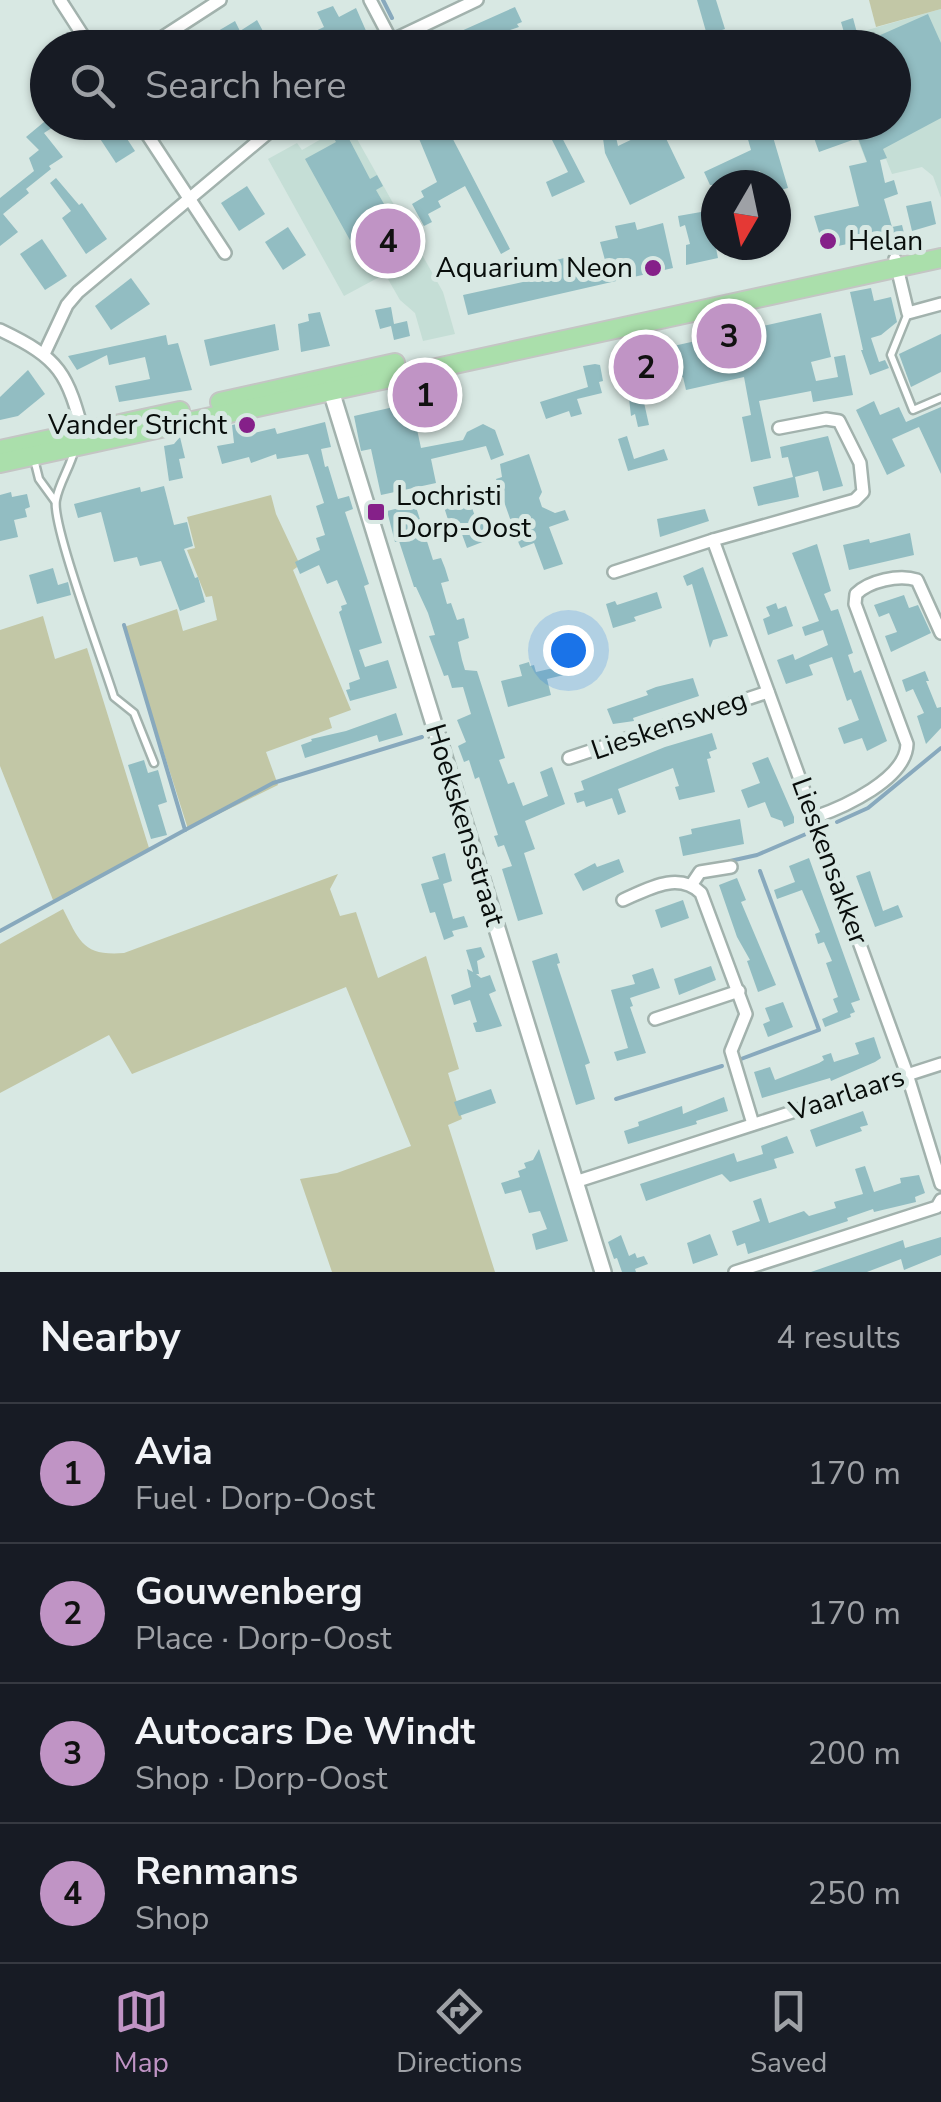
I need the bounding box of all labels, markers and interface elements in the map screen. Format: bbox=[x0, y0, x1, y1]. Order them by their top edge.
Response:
search box bbox=[30, 30, 911, 140]
icon: search bbox=[65, 58, 120, 113]
text: Search here bbox=[145, 60, 346, 111]
north arrow bbox=[701, 170, 791, 260]
pin: 4 bbox=[356, 204, 420, 278]
place label: Helan bbox=[848, 222, 923, 260]
marker: Helan bbox=[817, 230, 839, 252]
place label: Aquarium Neon bbox=[435, 249, 633, 287]
marker: Aquarium Neon bbox=[642, 257, 664, 279]
pin: 3 bbox=[696, 298, 762, 374]
pin: 2 bbox=[614, 330, 678, 404]
pin: 1 bbox=[392, 358, 458, 432]
place label: Vander Stricht bbox=[47, 406, 227, 444]
marker: Vander Stricht bbox=[236, 414, 258, 436]
place label: Lochristi Dorp-Oost bbox=[396, 477, 531, 547]
marker: Lochristi Dorp-Oost bbox=[365, 501, 387, 523]
your location bbox=[543, 625, 594, 676]
street label: Lieskensweg bbox=[586, 681, 752, 769]
street label: Hoekskensstraat bbox=[416, 719, 514, 931]
street label: Lieskensakker bbox=[782, 772, 878, 950]
street label: Vaarlaars bbox=[784, 1058, 909, 1131]
text: Nearby bbox=[40, 1309, 181, 1366]
text: 4 results bbox=[776, 1316, 901, 1359]
text: Avia bbox=[135, 1426, 213, 1477]
text: 1 bbox=[63, 1452, 82, 1495]
text: 170 m bbox=[808, 1452, 901, 1495]
text: Fuel · Dorp-Oost bbox=[135, 1477, 375, 1520]
text: Gouwenberg bbox=[135, 1566, 363, 1617]
text: 2 bbox=[63, 1592, 82, 1635]
text: 170 m bbox=[808, 1592, 901, 1635]
text: Place · Dorp-Oost bbox=[135, 1617, 391, 1660]
text: Autocars De Windt bbox=[135, 1706, 475, 1757]
text: 3 bbox=[63, 1732, 82, 1775]
text: 200 m bbox=[808, 1732, 901, 1775]
text: Shop · Dorp-Oost bbox=[135, 1757, 388, 1800]
text: Renmans bbox=[135, 1846, 298, 1897]
text: 4 bbox=[63, 1872, 82, 1915]
text: 250 m bbox=[808, 1872, 901, 1915]
text: Shop bbox=[135, 1897, 209, 1940]
tab: Map bbox=[114, 1984, 169, 2082]
tab: Directions bbox=[396, 1984, 522, 2082]
tab: Saved bbox=[750, 1984, 827, 2082]

